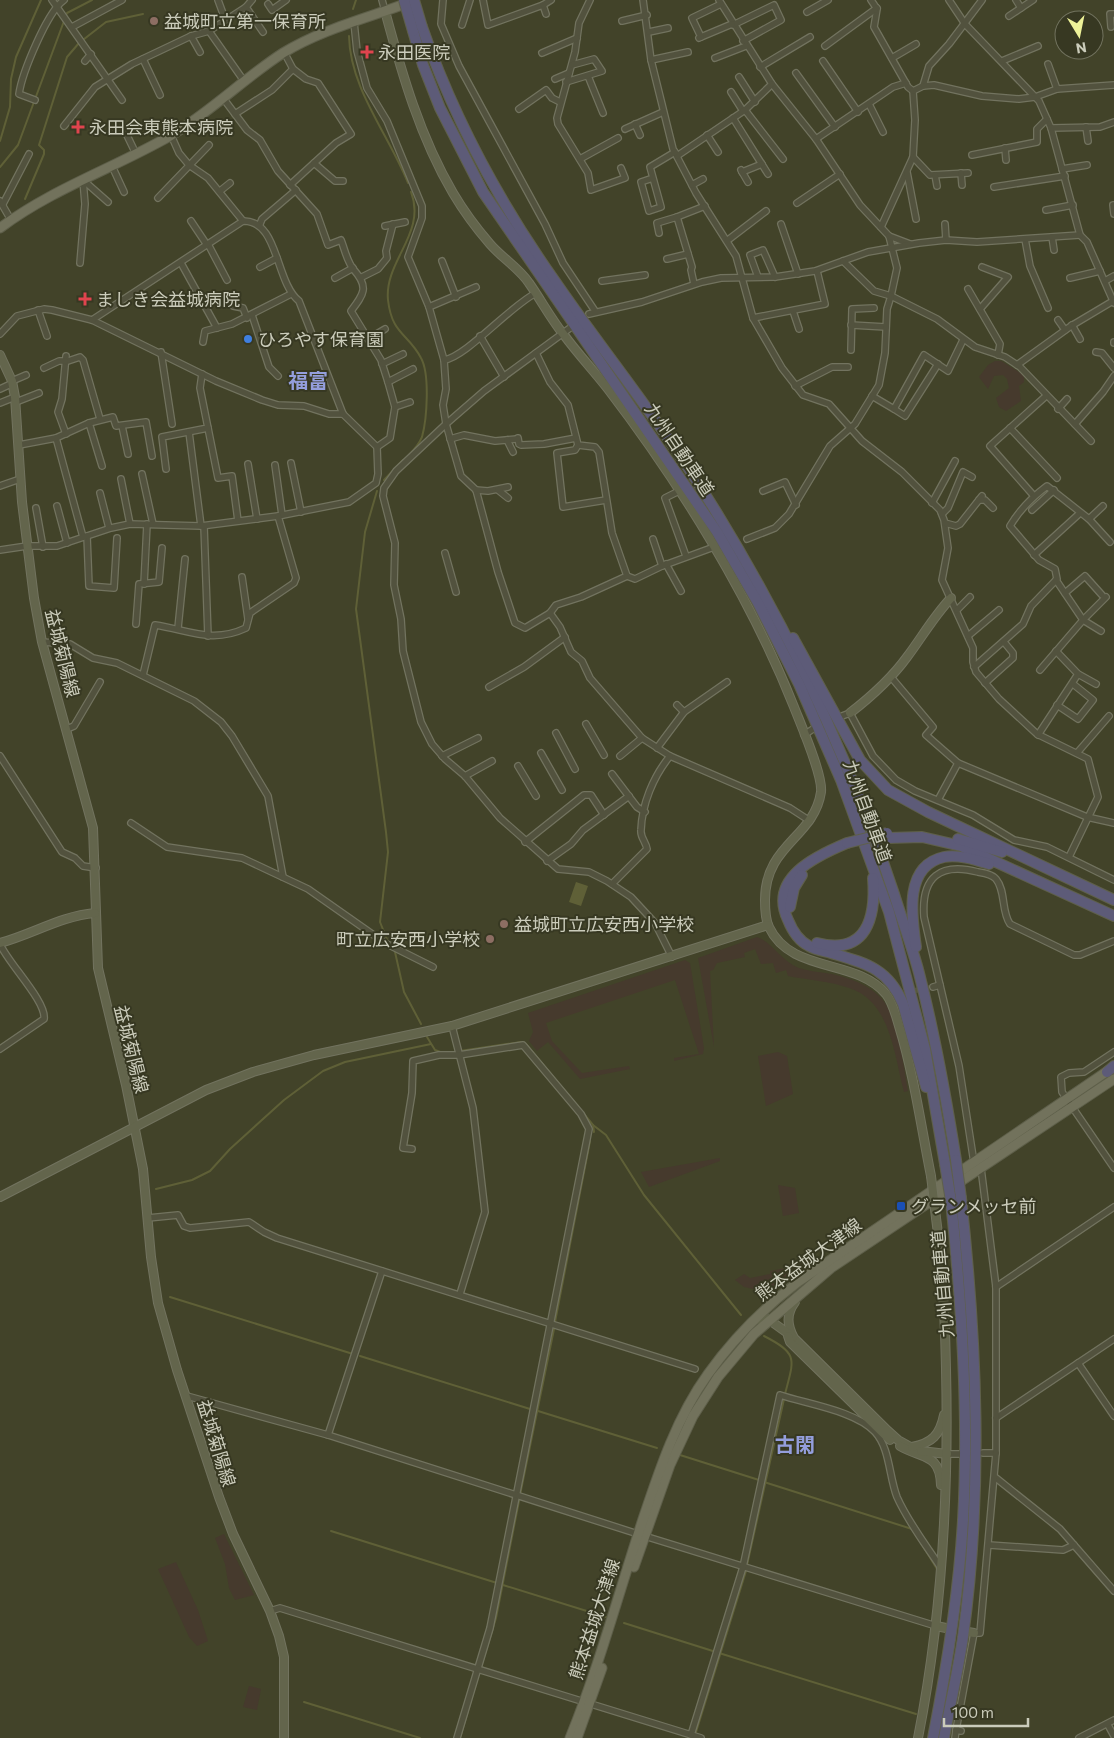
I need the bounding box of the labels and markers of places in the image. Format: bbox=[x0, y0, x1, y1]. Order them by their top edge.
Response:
place label: 益城町立第一保育所 bbox=[164, 10, 326, 32]
marker: 益城町立第一保育所 bbox=[148, 15, 160, 27]
place label: 永田医院 bbox=[378, 41, 450, 63]
marker: 永田医院 bbox=[360, 45, 374, 59]
place label: 永田会東熊本病院 bbox=[89, 116, 233, 138]
marker: 永田会東熊本病院 bbox=[71, 120, 85, 134]
place label: ましき会益城病院 bbox=[96, 288, 240, 310]
marker: ましき会益城病院 bbox=[78, 292, 92, 306]
place label: ひろやす保育園 bbox=[258, 328, 384, 350]
marker: ひろやす保育園 bbox=[242, 333, 254, 345]
place label: 益城町立広安西小学校 bbox=[514, 913, 694, 935]
marker: 益城町立広安西小学校 bbox=[498, 918, 510, 930]
place label: 町立広安西小学校 bbox=[336, 928, 480, 950]
marker: 町立広安西小学校 bbox=[484, 933, 496, 945]
place label: グランメッセ前 bbox=[911, 1195, 1036, 1217]
marker: グランメッセ前 bbox=[895, 1200, 907, 1212]

